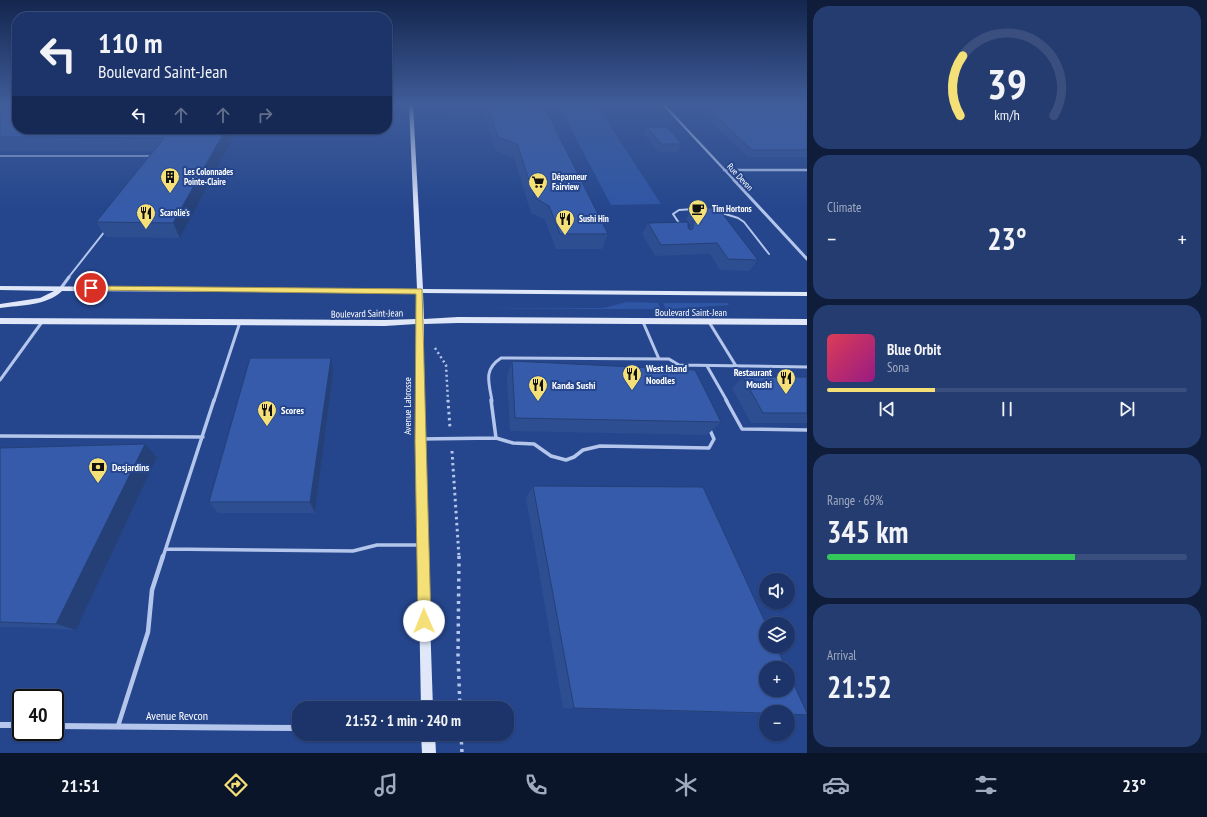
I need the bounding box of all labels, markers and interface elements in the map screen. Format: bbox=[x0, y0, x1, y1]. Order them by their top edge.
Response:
text: 110 m bbox=[98, 24, 162, 61]
icon: left bbox=[32, 28, 84, 80]
text: 39 bbox=[987, 57, 1027, 110]
text: Boulevard Saint-Jean bbox=[98, 60, 227, 83]
icon: left bbox=[128, 104, 150, 126]
icon: ahead bbox=[170, 104, 192, 126]
icon: ahead bbox=[212, 104, 234, 126]
icon: right bbox=[254, 104, 276, 126]
text: km/h bbox=[994, 104, 1020, 123]
street label: Rue Devon bbox=[725, 161, 756, 193]
building icon: Les Colonnades Pointe-Claire bbox=[159, 166, 181, 194]
place label: Les Colonnades Pointe-Claire bbox=[184, 166, 233, 187]
supermarket icon: Dépanneur Fairview bbox=[527, 171, 549, 199]
place label: Dépanneur Fairview bbox=[552, 171, 587, 192]
cafe icon: Tim Hortons bbox=[687, 198, 709, 226]
text: Climate bbox=[827, 199, 861, 216]
restaurant icon: Scarolie's bbox=[135, 202, 157, 230]
place label: Tim Hortons bbox=[712, 203, 752, 214]
place label: Scarolie's bbox=[160, 207, 190, 218]
restaurant icon: Sushi Hin bbox=[554, 208, 576, 236]
place label: Sushi Hin bbox=[579, 213, 609, 224]
text: 23° bbox=[987, 219, 1027, 258]
text: − bbox=[827, 225, 836, 253]
text: + bbox=[1178, 225, 1187, 253]
pin bbox=[74, 271, 108, 305]
icon: arrive bbox=[80, 277, 102, 299]
street label: Boulevard Saint-Jean bbox=[331, 306, 403, 321]
street label: Boulevard Saint-Jean bbox=[655, 306, 727, 319]
text: Blue Orbit bbox=[887, 340, 941, 359]
text: Sona bbox=[887, 359, 909, 376]
place label: West Island Noodles bbox=[645, 362, 687, 387]
restaurant icon: West Island Noodles bbox=[621, 363, 643, 391]
place label: Restaurant Moushi bbox=[734, 366, 772, 391]
restaurant icon: Restaurant Moushi bbox=[775, 367, 797, 395]
restaurant icon: Kanda Sushi bbox=[527, 374, 549, 402]
street label: Avenue Labrosse bbox=[401, 377, 414, 435]
place label: Kanda Sushi bbox=[552, 379, 595, 392]
icon: previous bbox=[876, 398, 898, 420]
icon: pause bbox=[996, 398, 1018, 420]
icon: next bbox=[1116, 398, 1138, 420]
restaurant icon: Scores bbox=[256, 399, 278, 427]
place label: Scores bbox=[281, 404, 304, 417]
bank icon: Desjardins bbox=[87, 456, 109, 484]
place label: Desjardins bbox=[112, 461, 150, 474]
text: Range · 69% bbox=[827, 492, 883, 509]
text: 345 km bbox=[827, 512, 908, 551]
map controls bbox=[759, 573, 795, 741]
button: sound bbox=[759, 573, 795, 609]
position arrow bbox=[403, 600, 445, 642]
button: layers bbox=[759, 617, 795, 653]
text: Arrival bbox=[827, 647, 856, 664]
button: + bbox=[759, 661, 795, 697]
text: 21:52 bbox=[827, 667, 892, 706]
speed limit sign: 40 bbox=[12, 689, 64, 741]
button: − bbox=[759, 705, 795, 741]
street label: Avenue Revcon bbox=[146, 708, 208, 723]
text: 21:52 · 1 min · 240 m bbox=[345, 711, 461, 730]
icon: directions bbox=[222, 771, 250, 799]
icon: music bbox=[372, 771, 400, 799]
icon: phone bbox=[522, 771, 550, 799]
icon: climate bbox=[672, 771, 700, 799]
icon: car bbox=[822, 771, 850, 799]
icon: filters bbox=[972, 771, 1000, 799]
text: 21:51 bbox=[61, 774, 100, 797]
text: 23° bbox=[1122, 774, 1146, 797]

